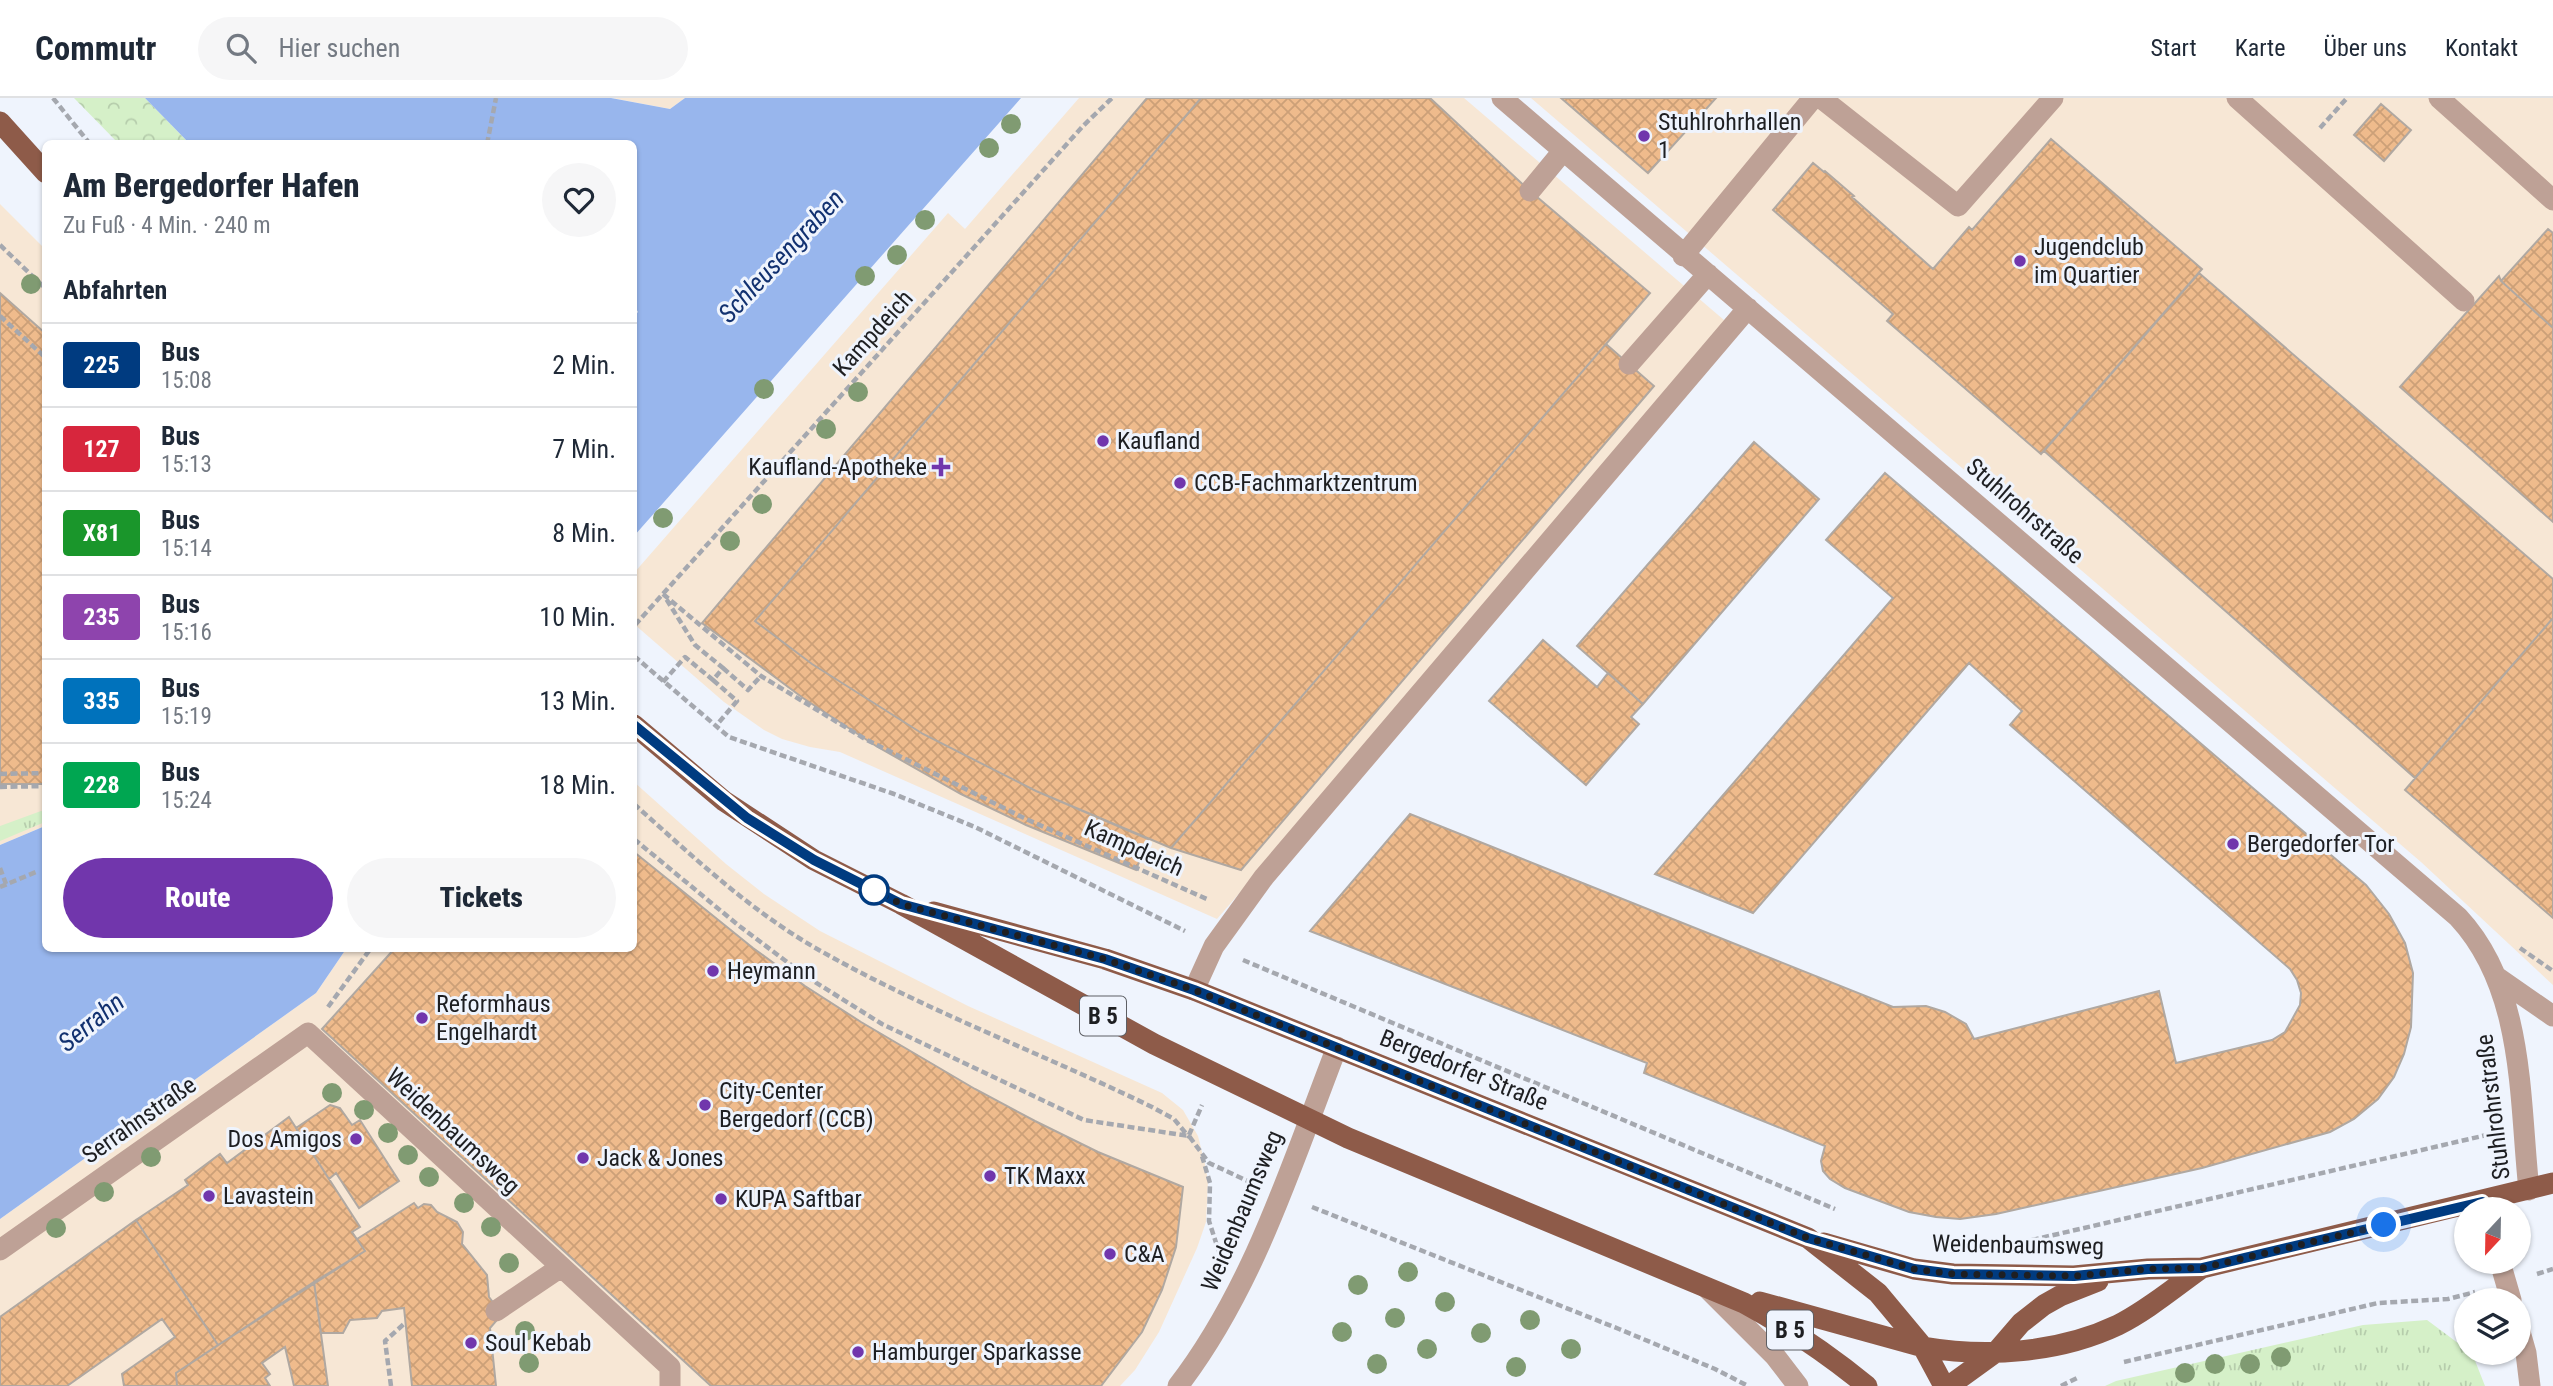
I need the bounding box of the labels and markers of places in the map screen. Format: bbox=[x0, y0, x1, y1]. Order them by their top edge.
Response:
place label: Stuhlrohrhallen 1 bbox=[1658, 108, 1801, 164]
marker: Stuhlrohrhallen 1 bbox=[1636, 128, 1652, 144]
place label: Jugendclub im Quartier bbox=[2034, 233, 2144, 289]
marker: Jugendclub im Quartier bbox=[2012, 253, 2028, 269]
place label: Kaufland bbox=[1117, 427, 1200, 455]
marker: Kaufland bbox=[1095, 433, 1111, 449]
place label: Kaufland-Apotheke bbox=[748, 453, 927, 481]
marker: Kaufland-Apotheke bbox=[933, 459, 949, 475]
place label: CCB-Fachmarktzentrum bbox=[1194, 469, 1418, 497]
marker: CCB-Fachmarktzentrum bbox=[1172, 475, 1188, 491]
place label: Bergedorfer Tor bbox=[2247, 830, 2395, 858]
marker: Bergedorfer Tor bbox=[2225, 836, 2241, 852]
unlabelled marker bbox=[859, 875, 889, 905]
place label: Heymann bbox=[727, 957, 816, 985]
marker: Heymann bbox=[705, 963, 721, 979]
place label: Reformhaus Engelhardt bbox=[436, 990, 551, 1046]
marker: Reformhaus Engelhardt bbox=[414, 1010, 430, 1026]
place label: City-Center Bergedorf (CCB) bbox=[719, 1077, 874, 1133]
marker: City-Center Bergedorf (CCB) bbox=[697, 1097, 713, 1113]
place label: Dos Amigos bbox=[228, 1125, 342, 1153]
marker: Dos Amigos bbox=[348, 1131, 364, 1147]
place label: Jack & Jones bbox=[597, 1144, 724, 1172]
marker: Jack & Jones bbox=[575, 1150, 591, 1166]
place label: TK Maxx bbox=[1004, 1162, 1086, 1190]
marker: TK Maxx bbox=[982, 1168, 998, 1184]
place label: Lavastein bbox=[223, 1182, 314, 1210]
place label: KUPA Saftbar bbox=[735, 1185, 862, 1213]
marker: Lavastein bbox=[201, 1188, 217, 1204]
marker: KUPA Saftbar bbox=[713, 1191, 729, 1207]
place label: C&A bbox=[1124, 1240, 1165, 1268]
marker: C&A bbox=[1102, 1246, 1118, 1262]
place label: Soul Kebab bbox=[485, 1329, 591, 1357]
marker: Soul Kebab bbox=[463, 1335, 479, 1351]
place label: Hamburger Sparkasse bbox=[872, 1338, 1081, 1366]
marker: Hamburger Sparkasse bbox=[850, 1344, 866, 1360]

